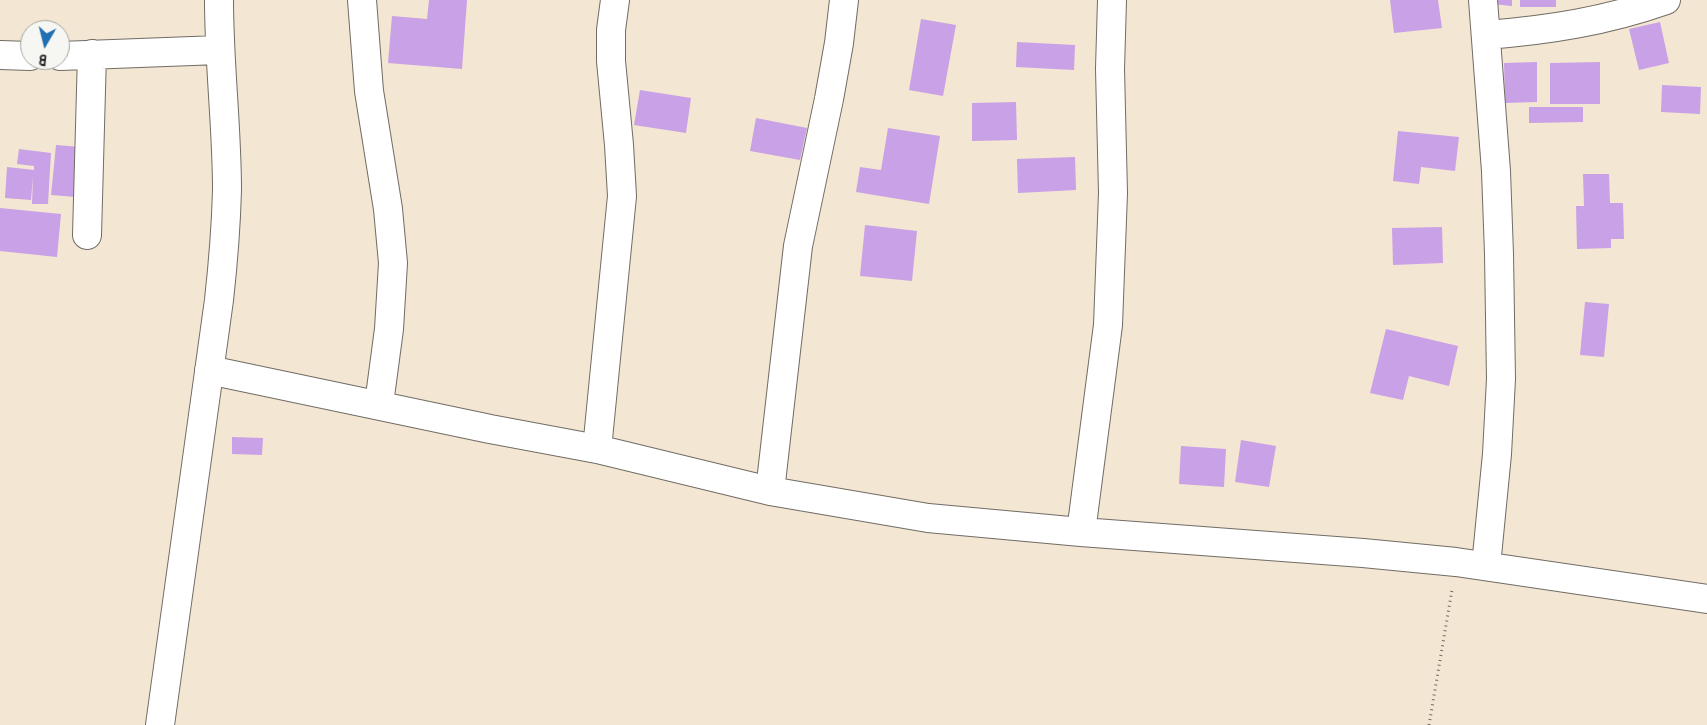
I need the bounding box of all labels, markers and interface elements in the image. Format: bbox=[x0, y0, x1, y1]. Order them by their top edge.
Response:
north arrow bbox=[20, 20, 70, 70]
text: B bbox=[38, 50, 48, 68]

